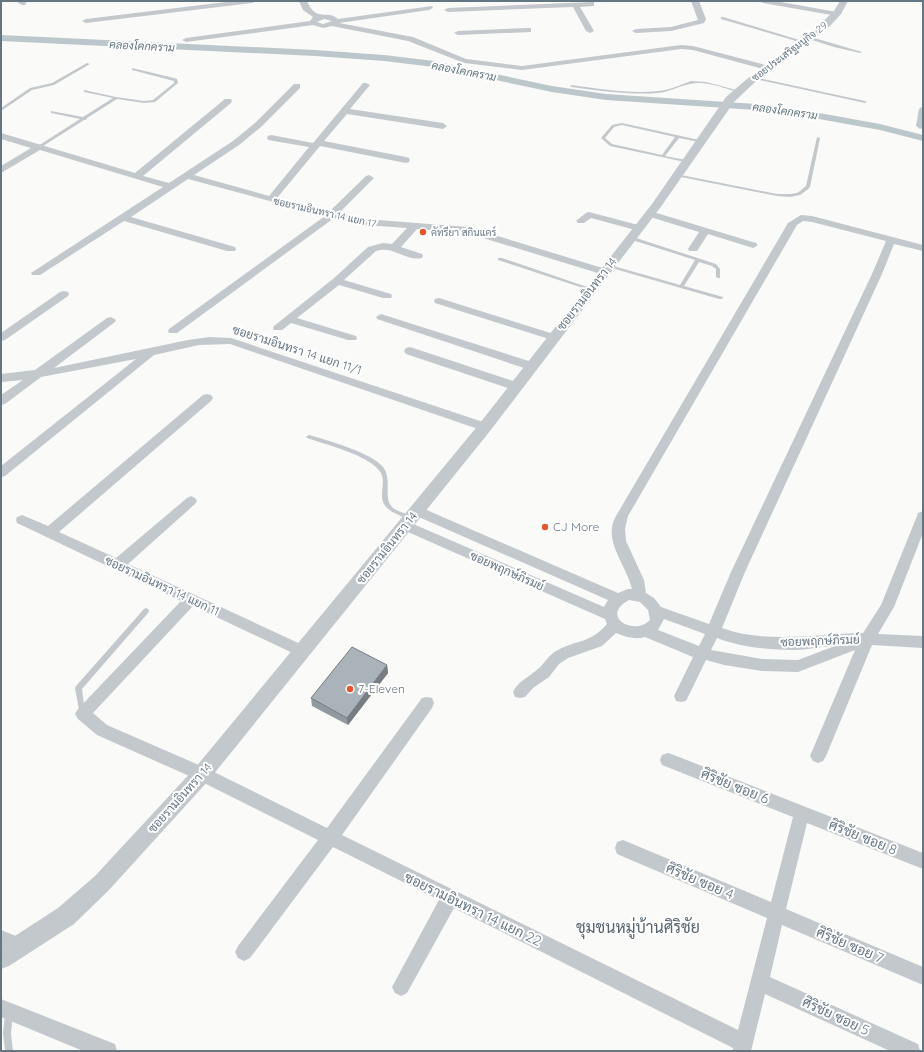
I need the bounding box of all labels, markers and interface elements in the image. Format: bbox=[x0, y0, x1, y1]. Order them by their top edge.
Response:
street label: ซอยประเสริฐมนูกิจ 29 bbox=[749, 18, 831, 85]
water label: คลองโคกคราม bbox=[109, 36, 175, 55]
water label: คลองโคกคราม bbox=[430, 57, 498, 84]
water label: คลองโคกคราม bbox=[752, 99, 819, 123]
street label: ซอยรามอินทรา 14 แยก 17 bbox=[272, 194, 378, 231]
place label: คัทรียา สกินแคร์ bbox=[431, 225, 496, 239]
marker: คัทรียา สกินแคร์ bbox=[418, 227, 428, 237]
street label: ซอยรามอินทรา 14 bbox=[553, 254, 620, 333]
street label: ซอยรามอินทรา 14 แยก 11/1 bbox=[231, 321, 364, 378]
street label: ซอยรามอินทรา 14 bbox=[353, 509, 420, 587]
place label: CJ More bbox=[553, 519, 600, 534]
marker: CJ More bbox=[540, 522, 550, 532]
street label: ซอยพฤกษ์ภิรมย์ bbox=[468, 548, 547, 594]
street label: ซอยรามอินทรา 14 แยก 11 bbox=[103, 552, 222, 619]
street label: ซอยพฤกษ์ภิรมย์ bbox=[780, 632, 860, 649]
place label: 7-Eleven bbox=[358, 681, 405, 696]
marker: 7-Eleven bbox=[345, 684, 355, 694]
street label: ซอยรามอินทรา 14 bbox=[144, 760, 215, 836]
street label: ศิริชัย ซอย 6 bbox=[698, 764, 772, 808]
street label: ศิริชัย ซอย 8 bbox=[826, 815, 900, 859]
street label: ศิริชัย ซอย 4 bbox=[664, 859, 736, 903]
street label: ซอยรามอินทรา 14 แยก 22 bbox=[401, 868, 545, 950]
district label: ชุมชนหมู่บ้านศิริชัย bbox=[576, 917, 700, 939]
street label: ศิริชัย ซอย 7 bbox=[814, 923, 886, 967]
street label: ศิริชัย ซอย 5 bbox=[800, 993, 872, 1039]

